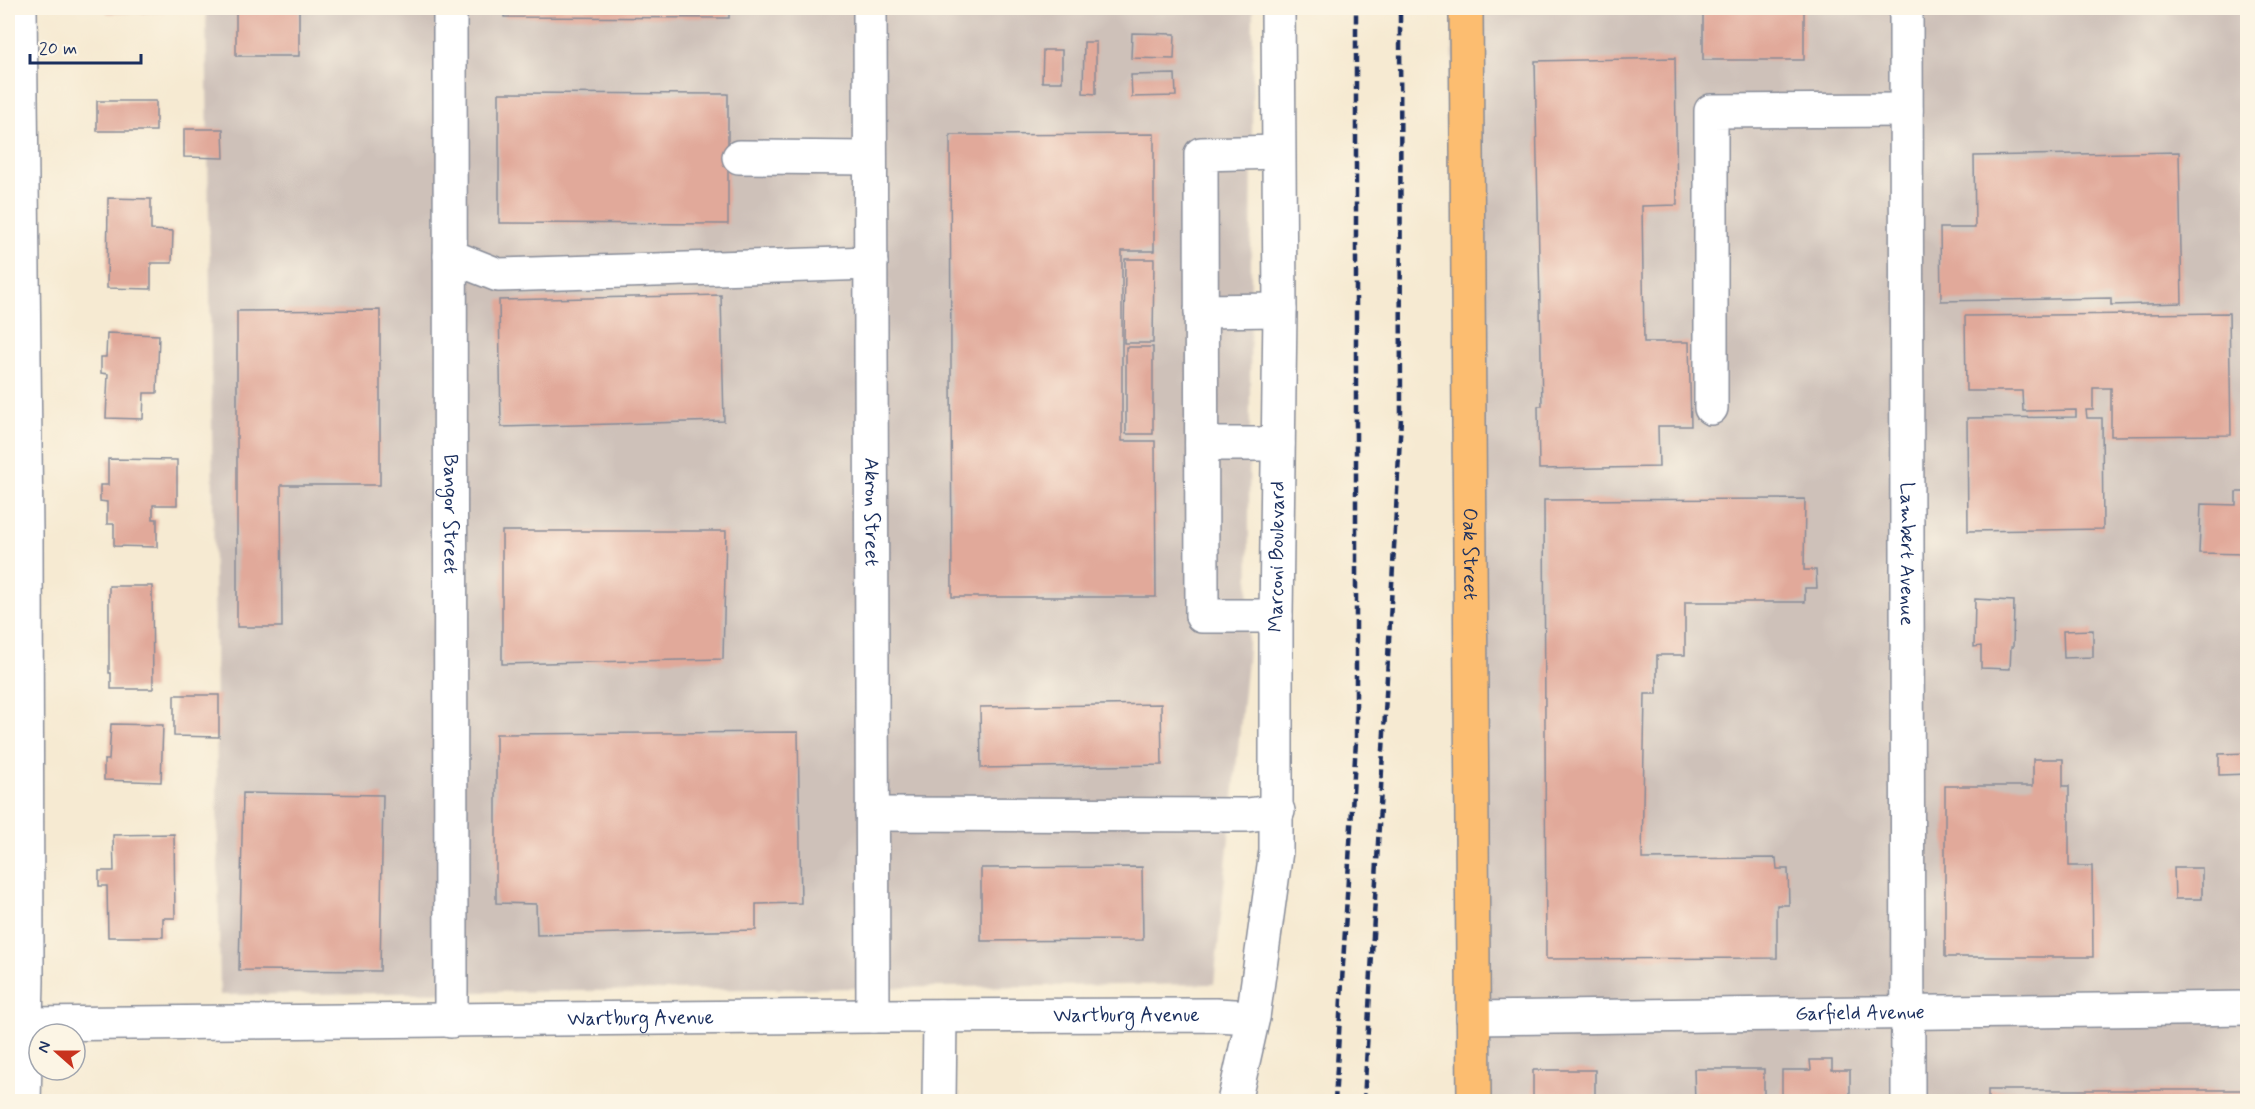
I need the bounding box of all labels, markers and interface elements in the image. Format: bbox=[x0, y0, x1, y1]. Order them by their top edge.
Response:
scale bar bbox=[30, 27, 141, 65]
text: 20 m bbox=[39, 37, 77, 61]
street label: Bangor Street bbox=[436, 454, 464, 574]
street label: Akron Street bbox=[858, 457, 885, 566]
street label: Marconi Boulevard bbox=[1263, 481, 1291, 632]
street label: Lambert Avenue bbox=[1893, 482, 1921, 626]
street label: Oak Street bbox=[1456, 508, 1484, 600]
street label: Garfield Avenue bbox=[1795, 999, 1925, 1027]
street label: Wartburg Avenue bbox=[1053, 1002, 1200, 1030]
street label: Wartburg Avenue bbox=[567, 1004, 714, 1033]
north arrow bbox=[27, 1022, 87, 1082]
text: N bbox=[33, 1038, 56, 1056]

